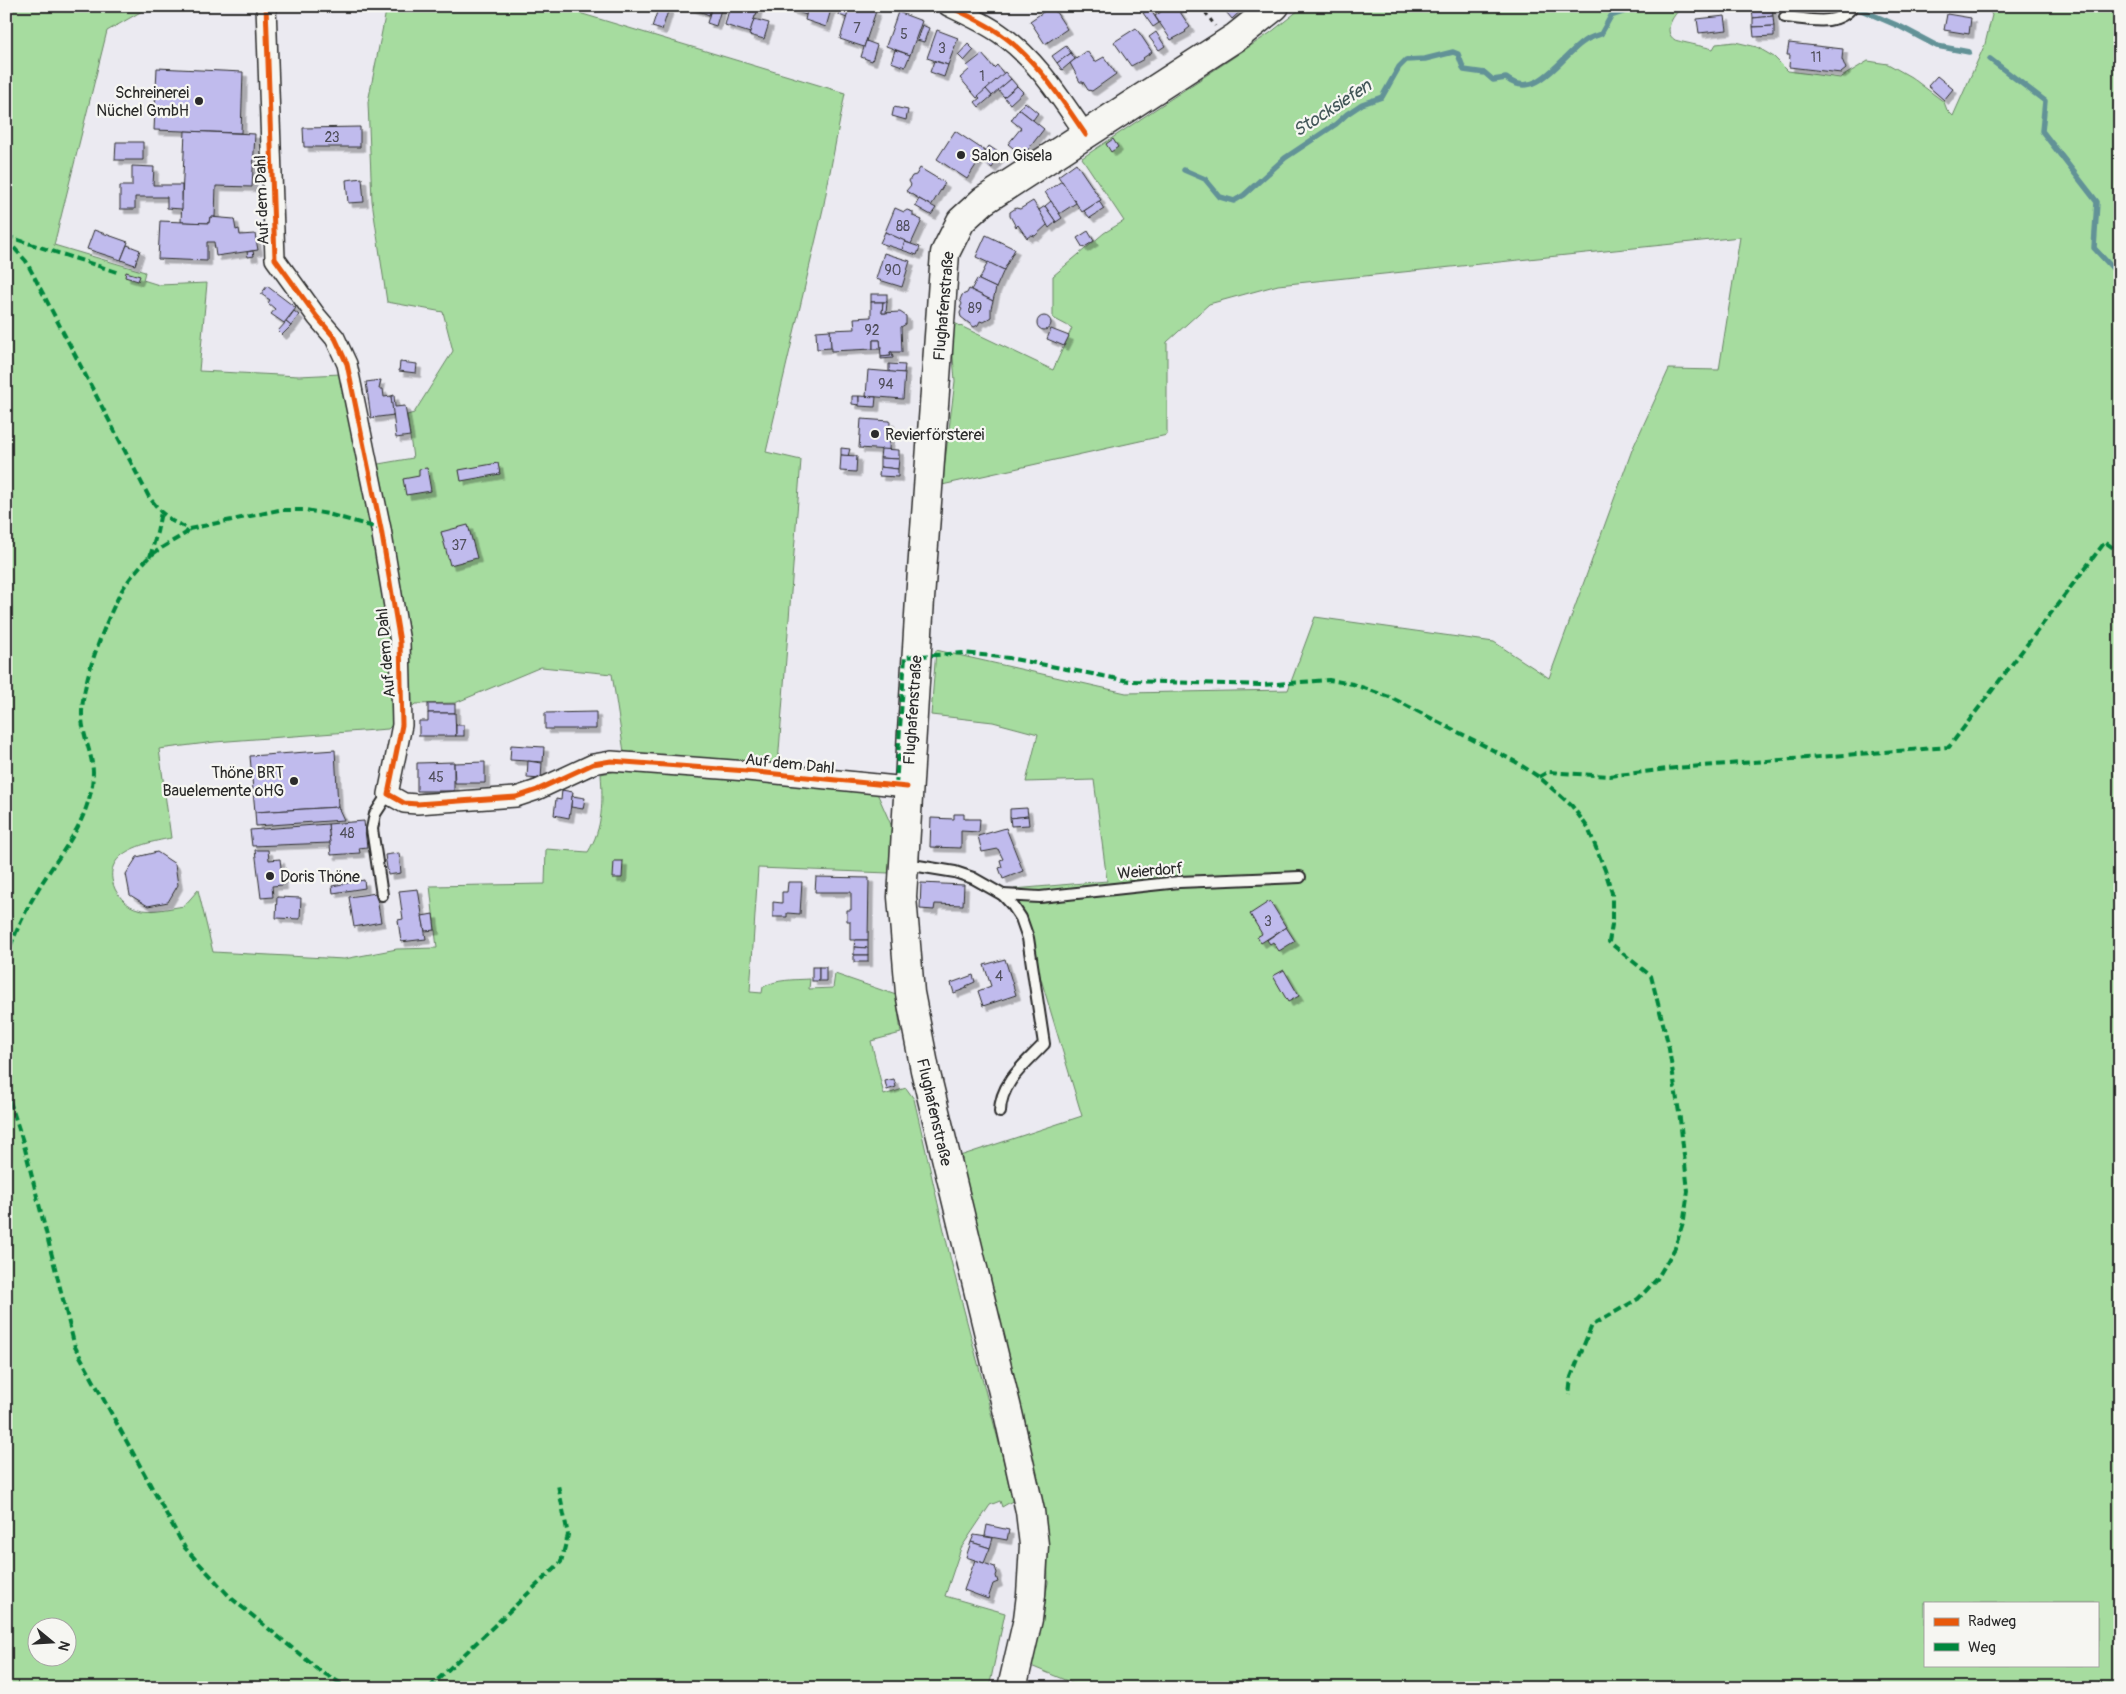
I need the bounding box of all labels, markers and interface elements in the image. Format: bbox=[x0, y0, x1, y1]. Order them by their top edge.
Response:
house number: 7 bbox=[853, 20, 861, 37]
house number: 5 bbox=[900, 26, 908, 43]
house number: 3 bbox=[938, 40, 946, 57]
house number: 11 bbox=[1811, 49, 1821, 66]
house number: 1 bbox=[979, 68, 985, 85]
water label: Stocksiefen bbox=[1289, 74, 1377, 142]
place label: Schreinerei Nüchel GmbH bbox=[96, 83, 189, 121]
marker: Schreinerei Nüchel GmbH bbox=[193, 95, 205, 107]
house number: 23 bbox=[324, 129, 340, 146]
place label: Salon Gisela bbox=[971, 146, 1052, 166]
marker: Salon Gisela bbox=[955, 149, 967, 161]
street label: Auf dem Dahl bbox=[250, 155, 274, 245]
house number: 88 bbox=[896, 218, 910, 235]
street label: Flughafenstraße bbox=[929, 250, 959, 362]
house number: 90 bbox=[885, 262, 901, 279]
house number: 89 bbox=[968, 300, 982, 317]
house number: 92 bbox=[864, 322, 880, 339]
house number: 94 bbox=[878, 376, 894, 393]
place label: Revierförsterei bbox=[885, 425, 985, 445]
marker: Revierförsterei bbox=[869, 428, 881, 440]
house number: 37 bbox=[451, 537, 467, 554]
street label: Auf dem Dahl bbox=[372, 607, 400, 699]
street label: Flughafenstraße bbox=[899, 654, 927, 766]
street label: Auf dem Dahl bbox=[744, 749, 836, 779]
place label: Thöne BRT Bauelemente oHG bbox=[163, 763, 284, 801]
house number: 45 bbox=[428, 769, 444, 786]
marker: Thöne BRT Bauelemente oHG bbox=[288, 775, 300, 787]
house number: 48 bbox=[339, 825, 355, 842]
street label: Weierdorf bbox=[1116, 858, 1184, 884]
place label: Doris Thöne bbox=[280, 867, 360, 887]
marker: Doris Thöne bbox=[264, 870, 276, 882]
house number: 3 bbox=[1264, 913, 1272, 930]
house number: 4 bbox=[995, 968, 1003, 985]
street label: Flughafenstraße bbox=[912, 1056, 956, 1168]
legend bbox=[1924, 1602, 2098, 1666]
text: Radweg bbox=[1968, 1612, 2016, 1631]
north arrow bbox=[28, 1616, 78, 1666]
text: Weg bbox=[1968, 1638, 1996, 1657]
text: N bbox=[54, 1639, 73, 1653]

